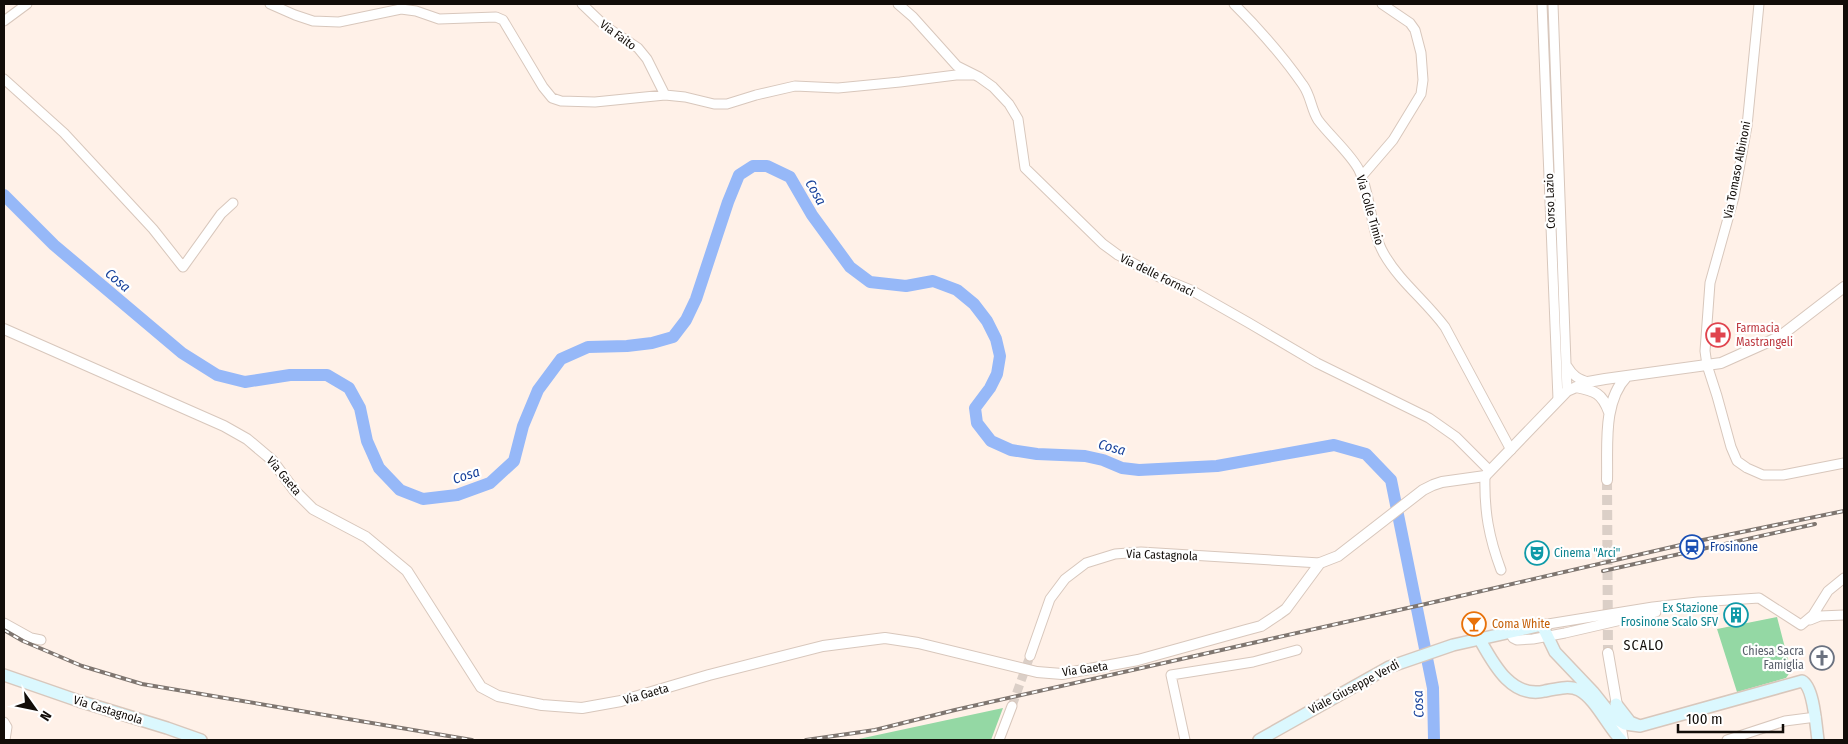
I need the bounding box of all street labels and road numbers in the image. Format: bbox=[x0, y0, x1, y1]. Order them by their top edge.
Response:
street label: Via Faito bbox=[597, 17, 639, 53]
street label: Via Tomaso Albinoni bbox=[1721, 120, 1753, 220]
street label: Via Colle Timio bbox=[1353, 173, 1387, 247]
street label: Corso Lazio bbox=[1542, 173, 1558, 229]
street label: Via delle Fornaci bbox=[1118, 251, 1196, 299]
street label: Via Gaeta bbox=[264, 454, 304, 498]
street label: Via Castagnola bbox=[1126, 547, 1198, 563]
street label: Viale Giuseppe Verdi bbox=[1306, 657, 1402, 717]
street label: Via Gaeta bbox=[1061, 659, 1109, 679]
street label: Via Gaeta bbox=[622, 681, 670, 707]
street label: Via Castagnola bbox=[72, 693, 144, 727]

